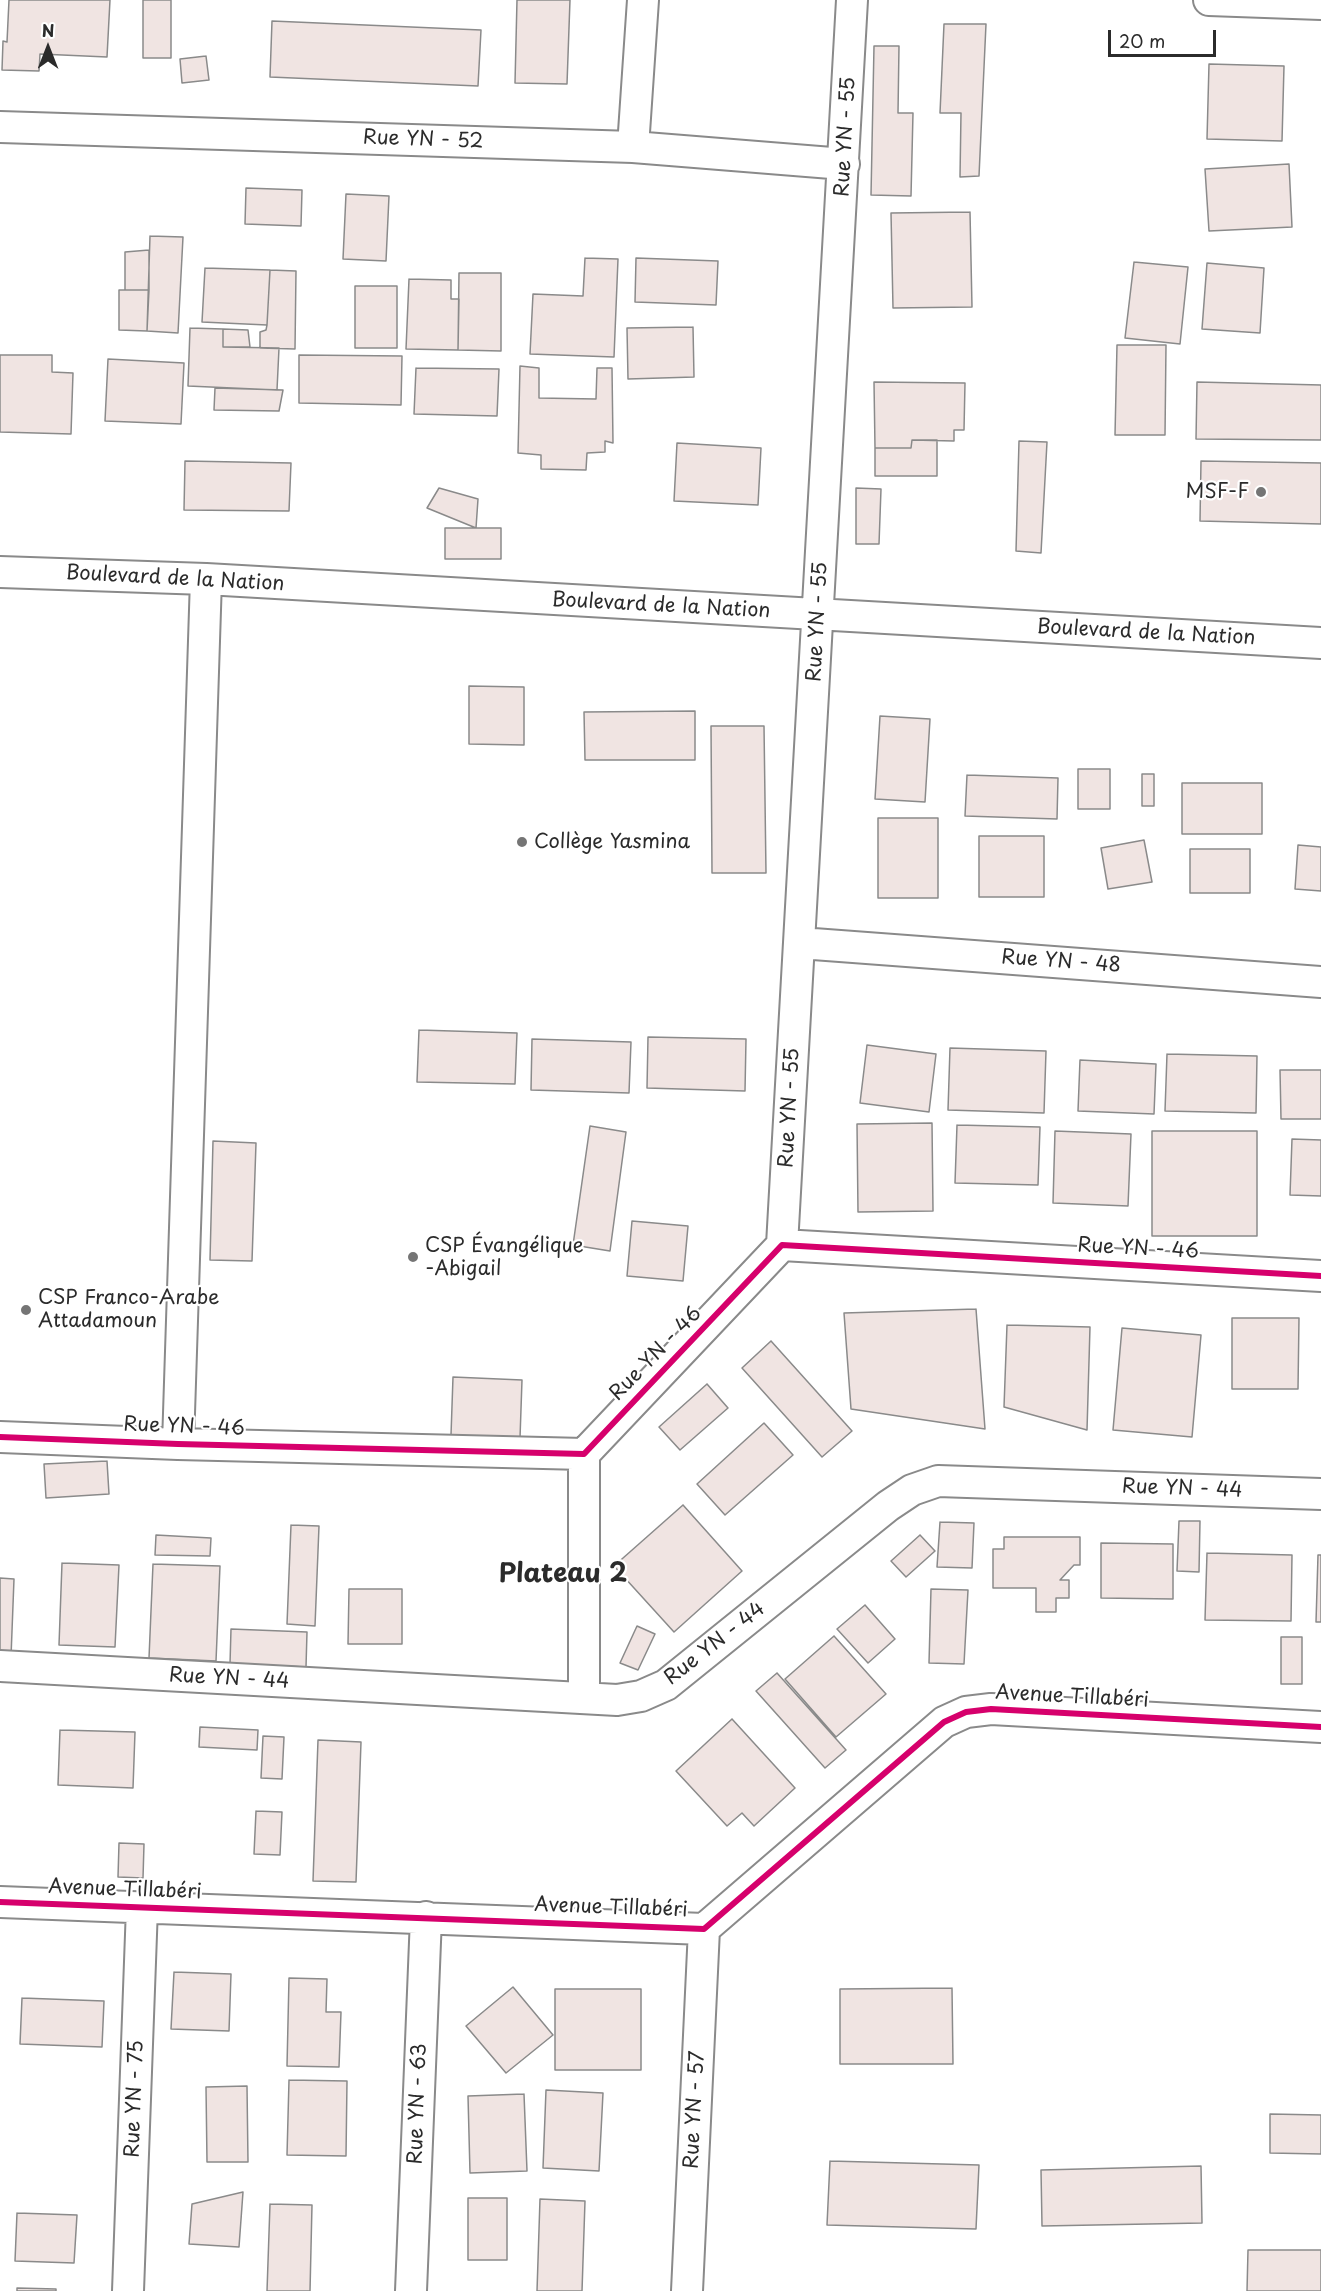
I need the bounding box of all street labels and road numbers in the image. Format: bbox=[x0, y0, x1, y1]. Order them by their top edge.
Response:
street label: Rue YN - 55 bbox=[831, 76, 861, 198]
street label: Rue YN - 52 bbox=[362, 126, 484, 154]
street label: Boulevard de la Nation bbox=[65, 561, 285, 597]
street label: Rue YN - 55 bbox=[803, 561, 833, 683]
street label: Boulevard de la Nation bbox=[551, 588, 771, 624]
street label: Boulevard de la Nation bbox=[1036, 615, 1256, 651]
street label: Rue YN - 48 bbox=[1000, 946, 1122, 978]
street label: Rue YN - 55 bbox=[775, 1047, 805, 1169]
street label: Rue YN - 46 bbox=[1077, 1234, 1199, 1264]
street label: Rue YN - 46 bbox=[605, 1302, 707, 1406]
street label: Rue YN - 46 bbox=[123, 1413, 245, 1441]
street label: Rue YN - 44 bbox=[1121, 1475, 1243, 1503]
street label: Rue YN - 44 bbox=[660, 1597, 770, 1691]
street label: Rue YN - 44 bbox=[168, 1664, 290, 1694]
street label: Avenue Tillabéri bbox=[995, 1681, 1149, 1713]
street label: Avenue Tillabéri bbox=[48, 1875, 202, 1905]
street label: Avenue Tillabéri bbox=[534, 1893, 688, 1923]
street label: Rue YN - 75 bbox=[121, 2040, 149, 2158]
street label: Rue YN - 63 bbox=[404, 2043, 432, 2165]
street label: Rue YN - 57 bbox=[680, 2050, 710, 2170]

